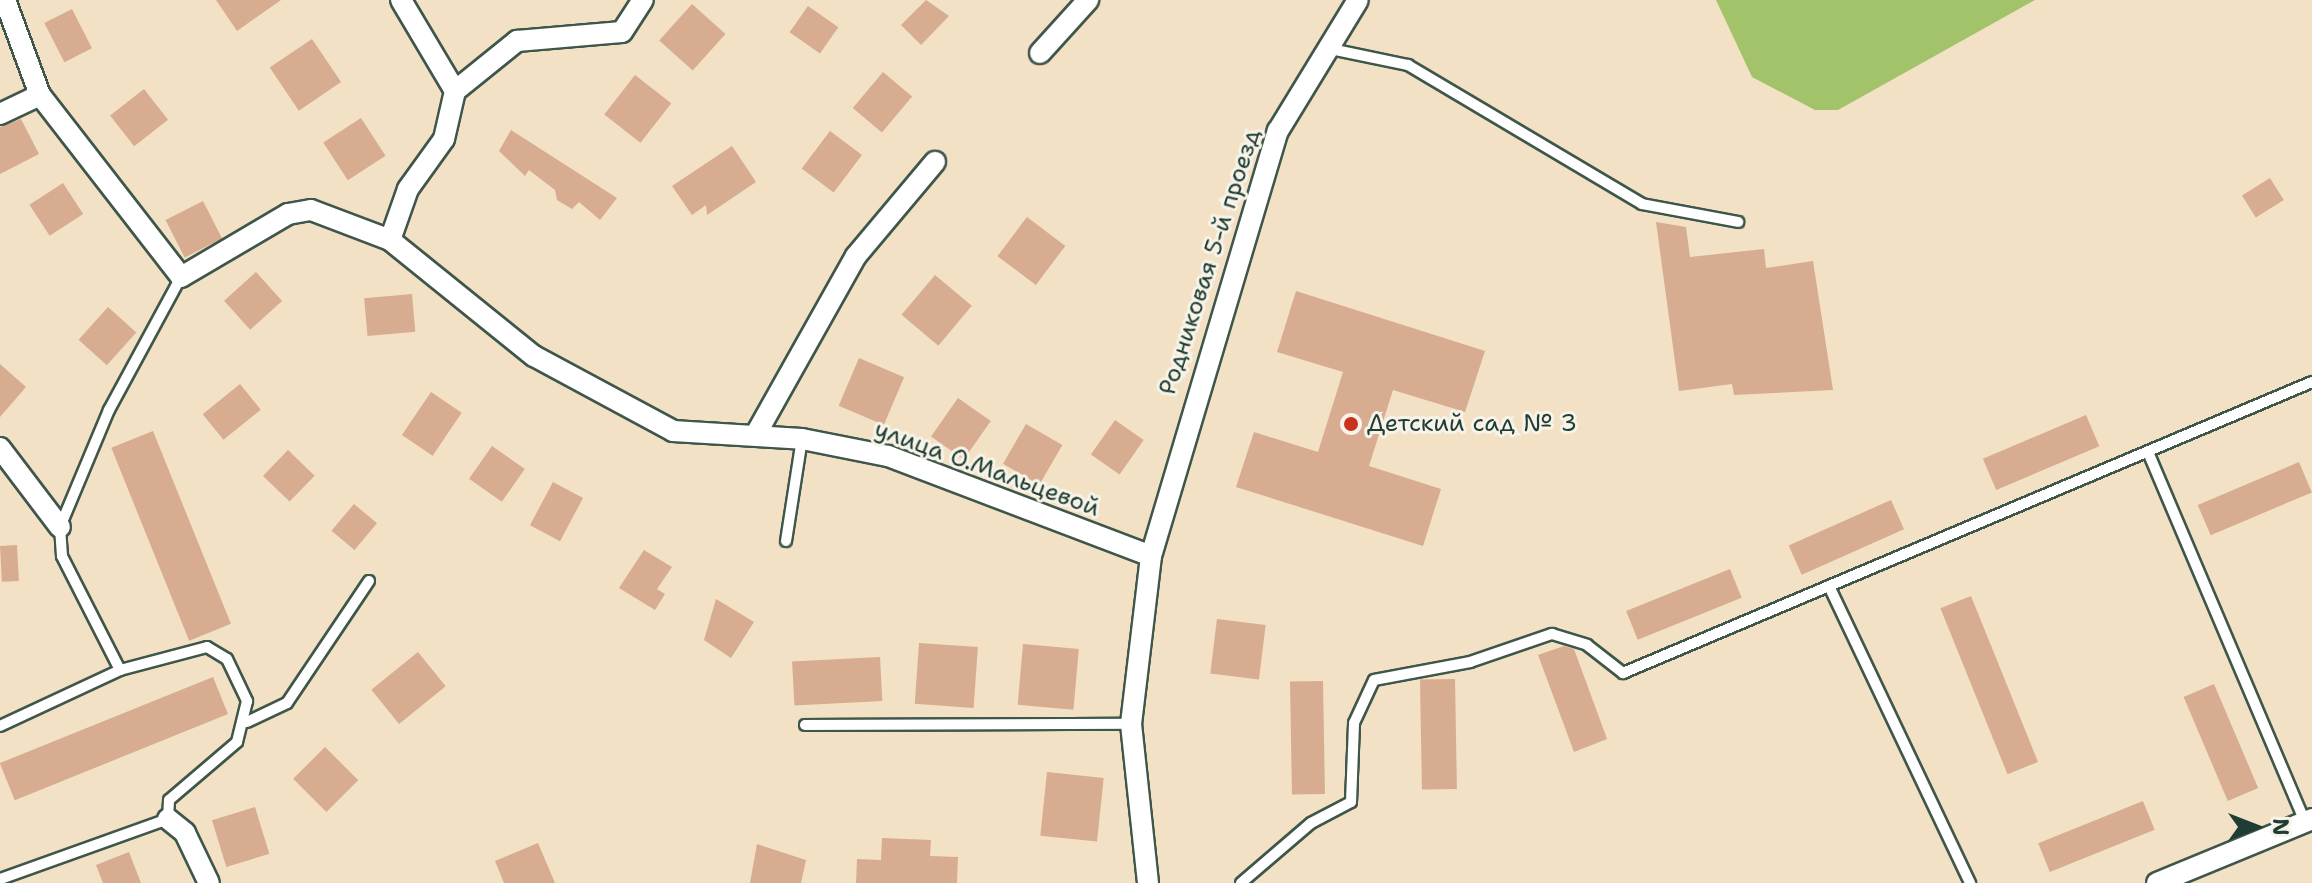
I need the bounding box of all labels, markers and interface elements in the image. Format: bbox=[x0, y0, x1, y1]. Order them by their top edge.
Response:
street label: Родниковая 5-й проезд bbox=[1153, 125, 1267, 399]
place label: Детский сад № 3 bbox=[1367, 410, 1577, 438]
street label: улица О.Мальцевой bbox=[871, 415, 1103, 523]
marker: Детский сад № 3 bbox=[1342, 415, 1360, 433]
north arrow bbox=[2216, 787, 2296, 867]
text: N bbox=[2266, 818, 2295, 836]

